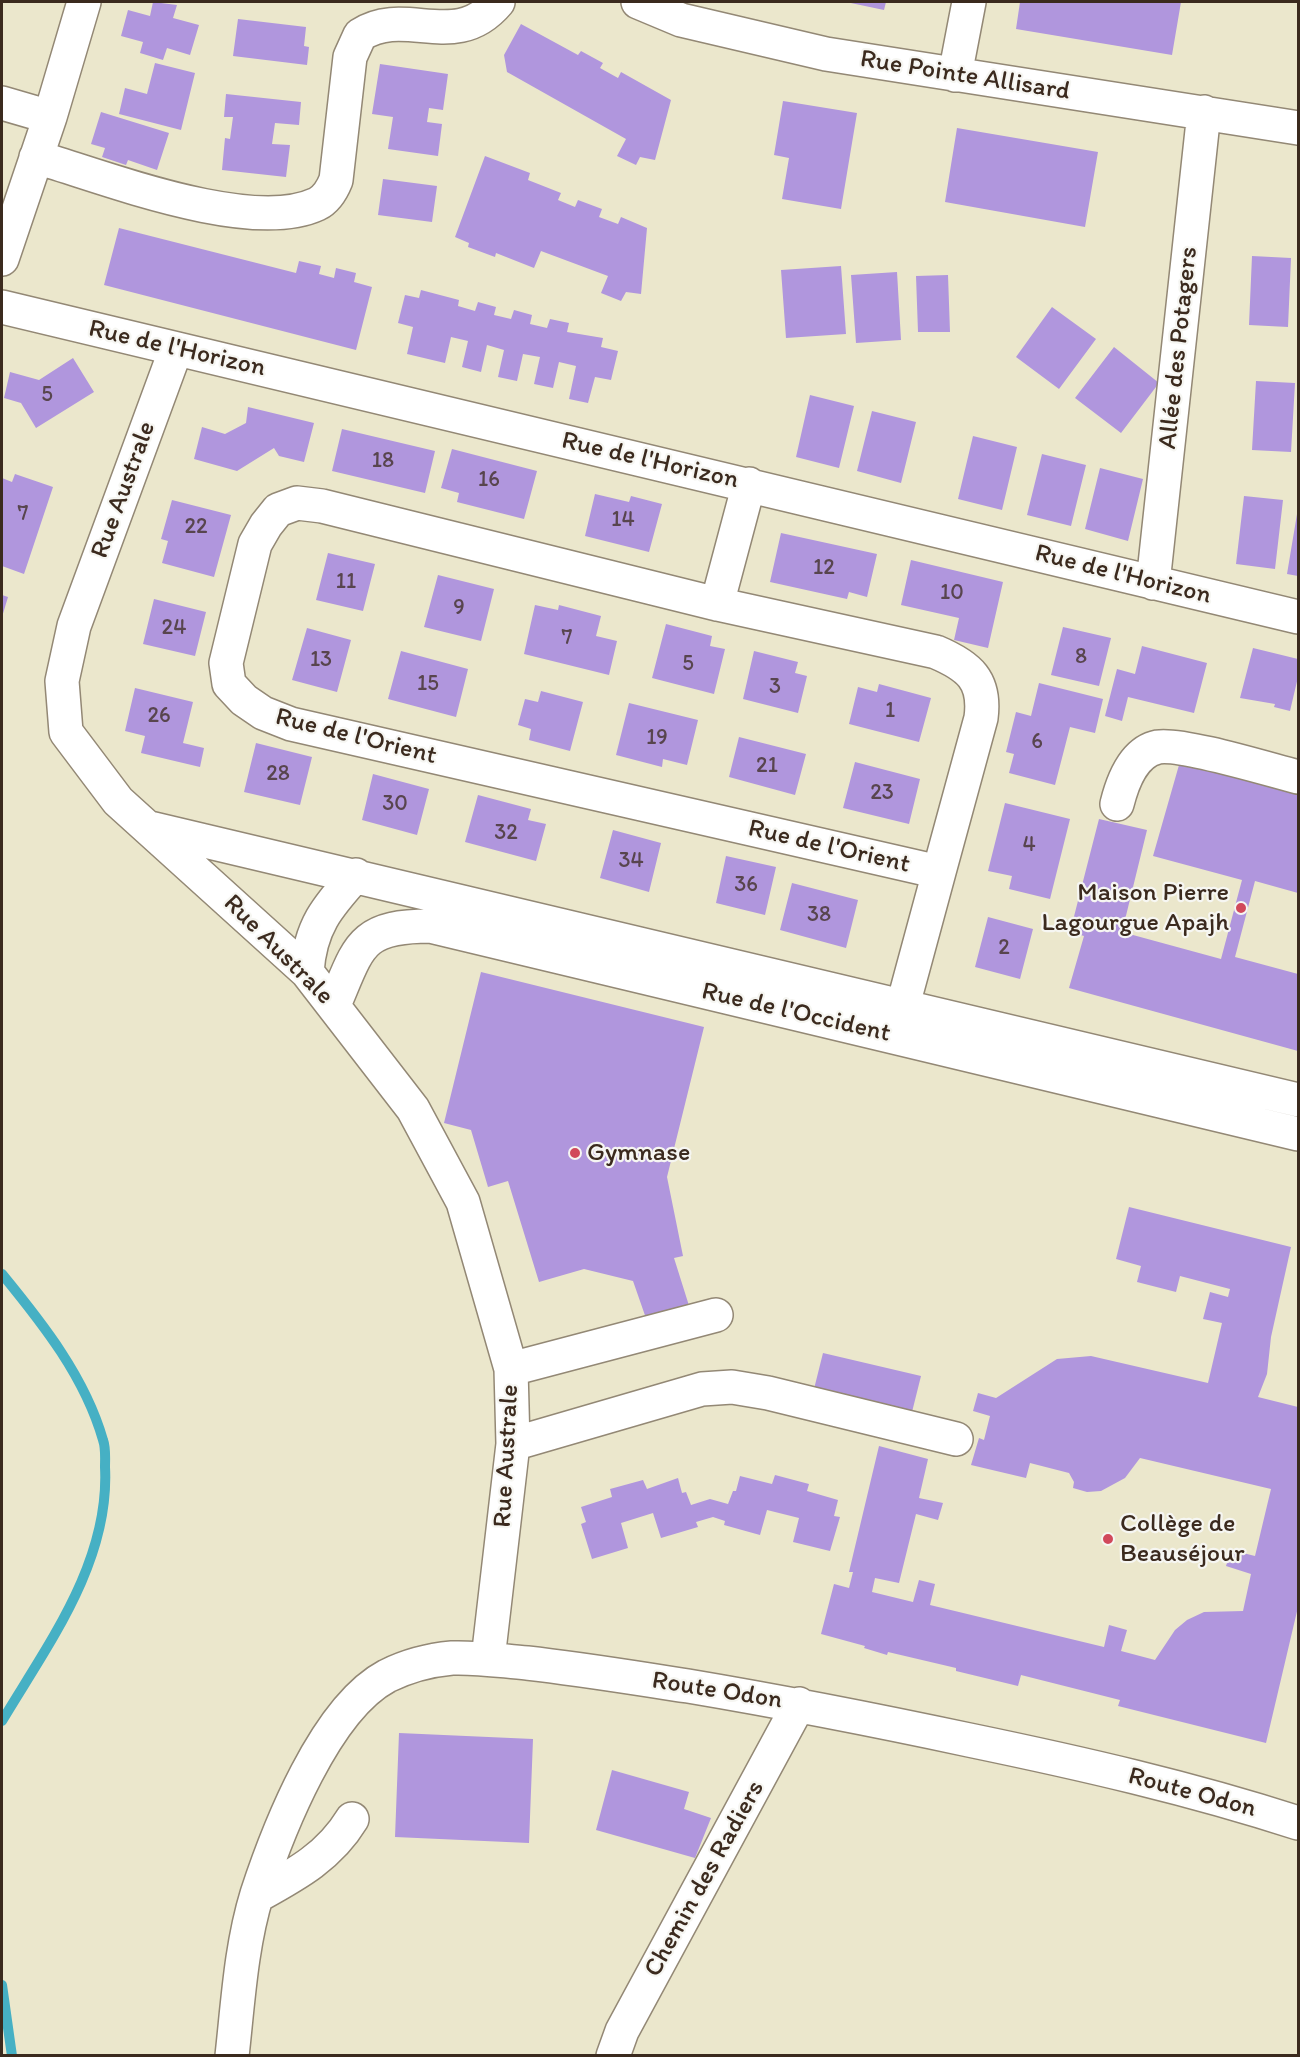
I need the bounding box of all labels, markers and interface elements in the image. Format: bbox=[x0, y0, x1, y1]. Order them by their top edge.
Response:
street label: Rue Pointe Allisard bbox=[858, 44, 1072, 108]
street label: Allée des Potagers bbox=[1153, 245, 1205, 451]
street label: Rue de l'Horizon bbox=[85, 313, 269, 385]
house number: 5 bbox=[41, 382, 53, 408]
street label: Rue Australe bbox=[85, 417, 163, 563]
street label: Rue de l'Horizon bbox=[558, 425, 742, 497]
house number: 18 bbox=[372, 448, 394, 474]
house number: 16 bbox=[478, 467, 500, 493]
house number: 7 bbox=[18, 501, 28, 527]
house number: 14 bbox=[611, 507, 635, 533]
house number: 22 bbox=[184, 514, 208, 540]
street label: Rue de l'Horizon bbox=[1032, 538, 1214, 612]
house number: 12 bbox=[813, 555, 835, 581]
house number: 11 bbox=[336, 569, 356, 595]
house number: 10 bbox=[940, 580, 964, 606]
house number: 9 bbox=[453, 595, 465, 621]
house number: 24 bbox=[162, 615, 186, 641]
house number: 7 bbox=[562, 625, 572, 651]
house number: 8 bbox=[1075, 644, 1087, 670]
house number: 13 bbox=[310, 647, 332, 673]
house number: 5 bbox=[682, 651, 694, 677]
house number: 15 bbox=[417, 671, 439, 697]
house number: 3 bbox=[769, 674, 781, 700]
house number: 1 bbox=[885, 698, 895, 724]
street label: Rue de l'Orient bbox=[272, 702, 440, 772]
house number: 26 bbox=[147, 703, 171, 729]
house number: 19 bbox=[646, 725, 668, 751]
house number: 6 bbox=[1031, 729, 1043, 755]
house number: 21 bbox=[756, 753, 778, 779]
house number: 28 bbox=[266, 761, 290, 787]
house number: 23 bbox=[870, 780, 894, 806]
house number: 30 bbox=[382, 791, 408, 817]
street label: Rue de l'Orient bbox=[745, 813, 913, 881]
house number: 32 bbox=[494, 820, 518, 846]
house number: 4 bbox=[1022, 832, 1036, 858]
house number: 34 bbox=[618, 848, 644, 874]
house number: 36 bbox=[734, 872, 758, 898]
place label: Maison Pierre Lagourgue Apajh bbox=[1041, 877, 1229, 939]
street label: Rue Australe bbox=[216, 888, 340, 1012]
marker: Maison Pierre Lagourgue Apajh bbox=[1234, 901, 1248, 915]
house number: 38 bbox=[807, 902, 831, 928]
house number: 2 bbox=[998, 935, 1010, 961]
street label: Rue de l'Occident bbox=[699, 976, 893, 1050]
place label: Gymnase bbox=[587, 1137, 690, 1169]
marker: Gymnase bbox=[568, 1146, 582, 1160]
street label: Rue Australe bbox=[488, 1384, 526, 1528]
place label: Collège de Beauséjour bbox=[1120, 1508, 1245, 1570]
marker: Collège de Beauséjour bbox=[1101, 1532, 1115, 1546]
street label: Route Odon bbox=[650, 1665, 784, 1717]
street label: Route Odon bbox=[1125, 1761, 1259, 1825]
street label: Chemin des Radiers bbox=[638, 1775, 772, 1983]

